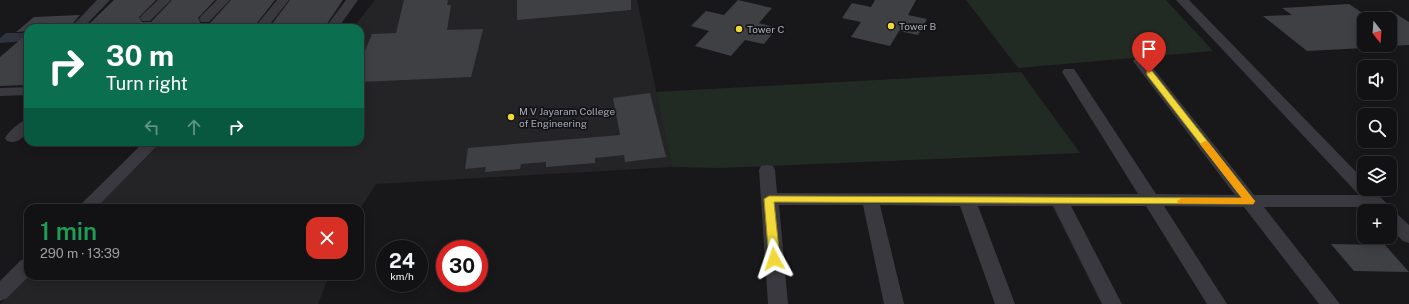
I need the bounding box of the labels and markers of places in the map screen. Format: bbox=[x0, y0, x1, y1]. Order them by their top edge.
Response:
place label: Tower B bbox=[899, 20, 937, 32]
marker: Tower B bbox=[886, 21, 896, 31]
place label: Tower C bbox=[747, 23, 785, 35]
marker: Tower C bbox=[734, 24, 744, 34]
pin bbox=[1132, 32, 1166, 73]
place label: M V Jayaram College of Engineering bbox=[519, 105, 615, 129]
marker: M V Jayaram College of Engineering bbox=[506, 112, 516, 122]

